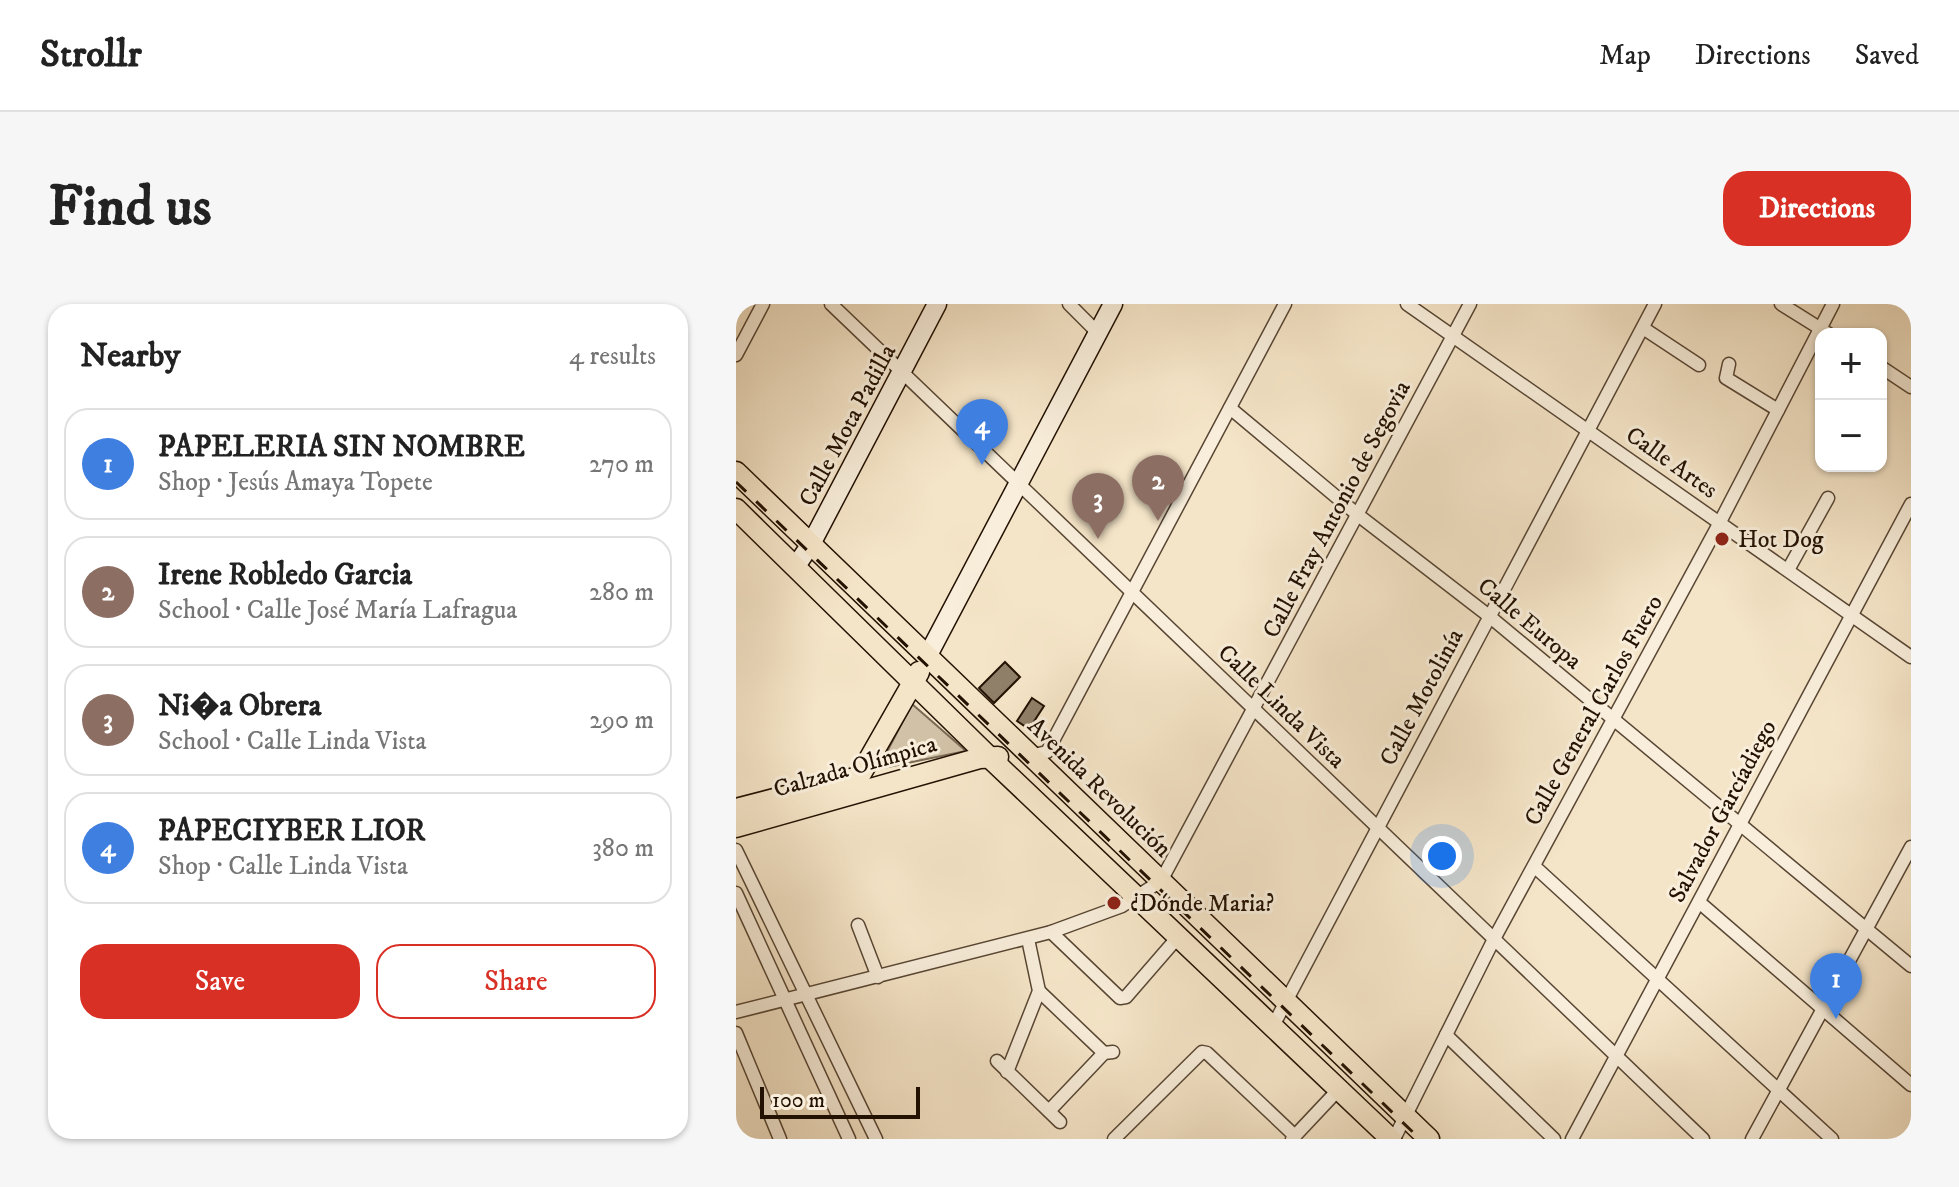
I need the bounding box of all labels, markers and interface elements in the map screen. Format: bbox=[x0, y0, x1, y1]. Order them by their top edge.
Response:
text: Strollr bbox=[40, 31, 142, 79]
text: Map bbox=[1599, 38, 1651, 73]
text: Directions bbox=[1695, 38, 1811, 73]
text: Saved bbox=[1855, 38, 1919, 73]
button: Directions bbox=[1723, 171, 1911, 246]
text: Find us bbox=[48, 173, 212, 243]
map controls bbox=[1815, 328, 1887, 472]
button: + bbox=[1815, 328, 1887, 400]
text: Nearby bbox=[80, 335, 181, 377]
street label: Calle Mota Padilla bbox=[793, 339, 903, 511]
text: 4 results bbox=[569, 340, 656, 373]
street label: Calle Fray Antonio de Segovia bbox=[1256, 375, 1418, 643]
pin: 4 bbox=[956, 399, 1008, 465]
button: − bbox=[1815, 400, 1887, 472]
street label: Calle Artes bbox=[1620, 420, 1723, 505]
text: PAPELERIA SIN NOMBRE bbox=[158, 429, 525, 466]
text: 1 bbox=[103, 448, 113, 481]
text: 270 m bbox=[589, 448, 654, 481]
pin: 2 bbox=[1132, 455, 1184, 521]
text: Shop · Jesús Amaya Topete bbox=[158, 466, 433, 499]
pin: 3 bbox=[1072, 473, 1124, 539]
place label: Hot Dog bbox=[1738, 525, 1824, 555]
marker: Hot Dog bbox=[1713, 530, 1731, 548]
text: Irene Robledo Garcia bbox=[158, 557, 412, 594]
street label: Calle Europa bbox=[1471, 571, 1588, 677]
text: 2 bbox=[102, 576, 114, 609]
text: 280 m bbox=[589, 576, 654, 609]
street label: Calle General Carlos Fuero bbox=[1518, 590, 1670, 831]
text: School · Calle José María Lafragua bbox=[158, 594, 517, 627]
street label: Calle Motolinía bbox=[1373, 623, 1471, 771]
street label: Calle Linda Vista bbox=[1211, 638, 1352, 776]
text: Ni�a Obrera bbox=[158, 688, 321, 725]
text: 3 bbox=[103, 704, 113, 737]
text: 290 m bbox=[589, 704, 654, 737]
street label: Avenida Revolución bbox=[1021, 711, 1178, 864]
street label: Salvador Garcíadiego bbox=[1662, 715, 1784, 908]
text: School · Calle Linda Vista bbox=[158, 725, 427, 758]
street label: Calzada Olímpica bbox=[770, 729, 941, 805]
text: PAPECIYBER LIOR bbox=[158, 813, 425, 850]
text: 4 bbox=[101, 832, 115, 865]
text: 380 m bbox=[592, 832, 654, 865]
your location bbox=[1422, 836, 1462, 876]
text: Shop · Calle Linda Vista bbox=[158, 850, 408, 883]
place label: ¿Dónde Maria? bbox=[1130, 889, 1274, 919]
marker: ¿Dónde Maria? bbox=[1105, 894, 1123, 912]
button: Save bbox=[80, 944, 360, 1019]
button: Share bbox=[376, 944, 656, 1019]
pin: 1 bbox=[1810, 953, 1862, 1019]
scale bar bbox=[760, 1083, 920, 1119]
text: 100 m bbox=[772, 1087, 825, 1114]

